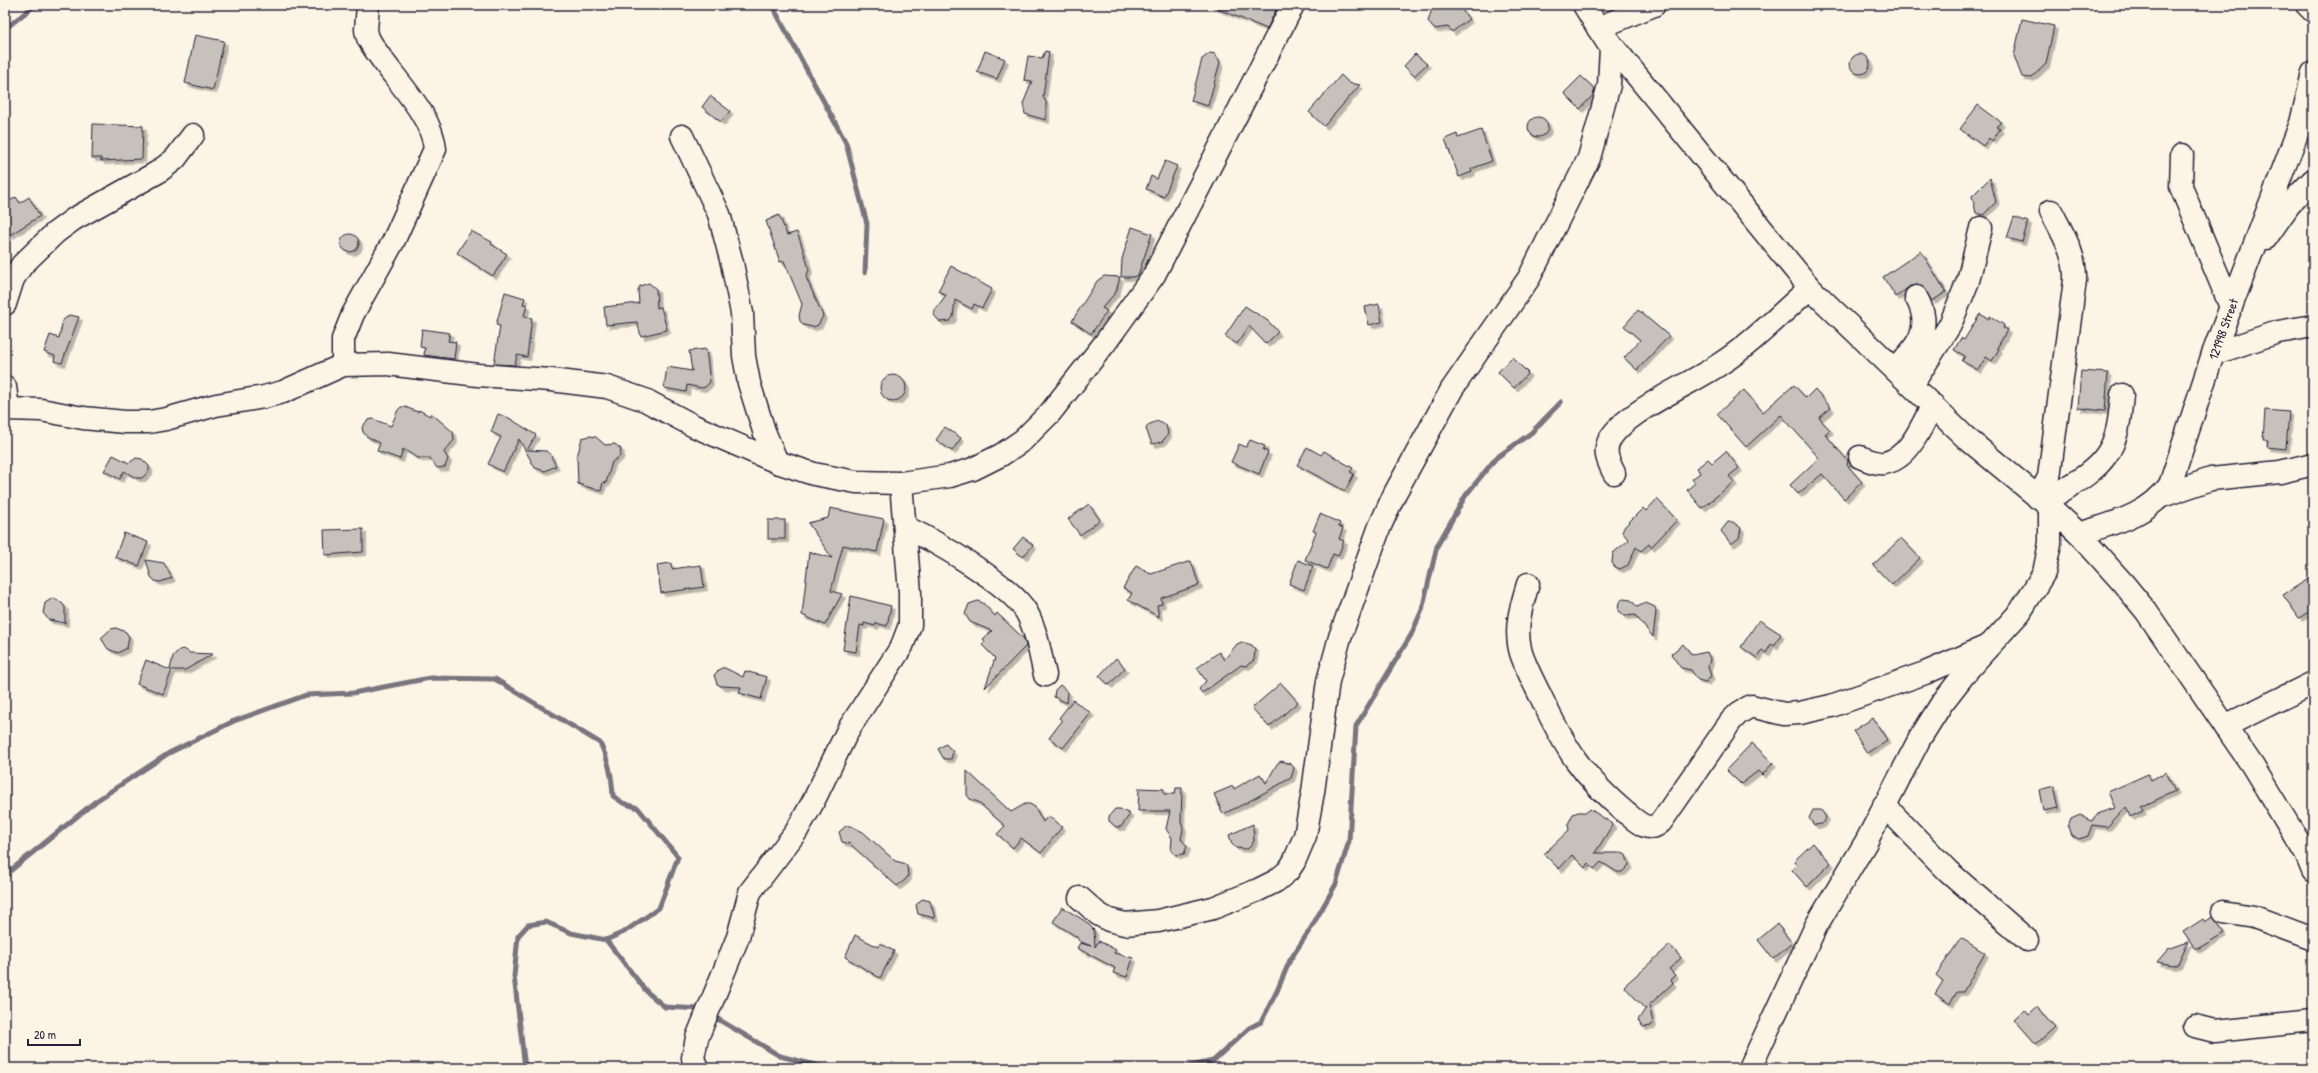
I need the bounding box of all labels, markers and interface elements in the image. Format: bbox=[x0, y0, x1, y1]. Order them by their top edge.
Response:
street label: 121998 Street bbox=[2204, 295, 2243, 362]
scale bar bbox=[28, 1021, 80, 1047]
text: 20 m bbox=[34, 1026, 56, 1043]

